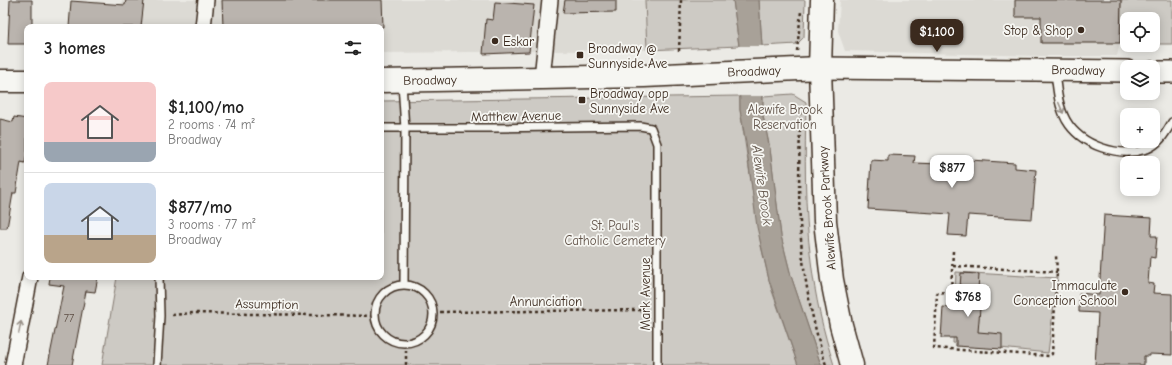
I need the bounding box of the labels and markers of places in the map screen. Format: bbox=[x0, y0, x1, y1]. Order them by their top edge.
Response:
pin: $1,100 bbox=[904, 19, 970, 53]
place label: Stop & Shop bbox=[1004, 23, 1073, 38]
marker: Stop & Shop bbox=[1076, 25, 1086, 35]
place label: Eskar bbox=[503, 34, 535, 49]
marker: Eskar bbox=[490, 36, 500, 46]
place label: Broadway @ Sunnyside Ave bbox=[588, 41, 668, 71]
marker: Broadway @ Sunnyside Ave bbox=[575, 50, 585, 60]
place label: Broadway opp Sunnyside Ave bbox=[590, 86, 670, 116]
marker: Broadway opp Sunnyside Ave bbox=[577, 95, 587, 105]
pin: $877 bbox=[928, 155, 976, 189]
place label: Immaculate Conception School bbox=[1013, 278, 1117, 308]
pin: $768 bbox=[944, 284, 992, 318]
marker: Immaculate Conception School bbox=[1120, 287, 1130, 297]

